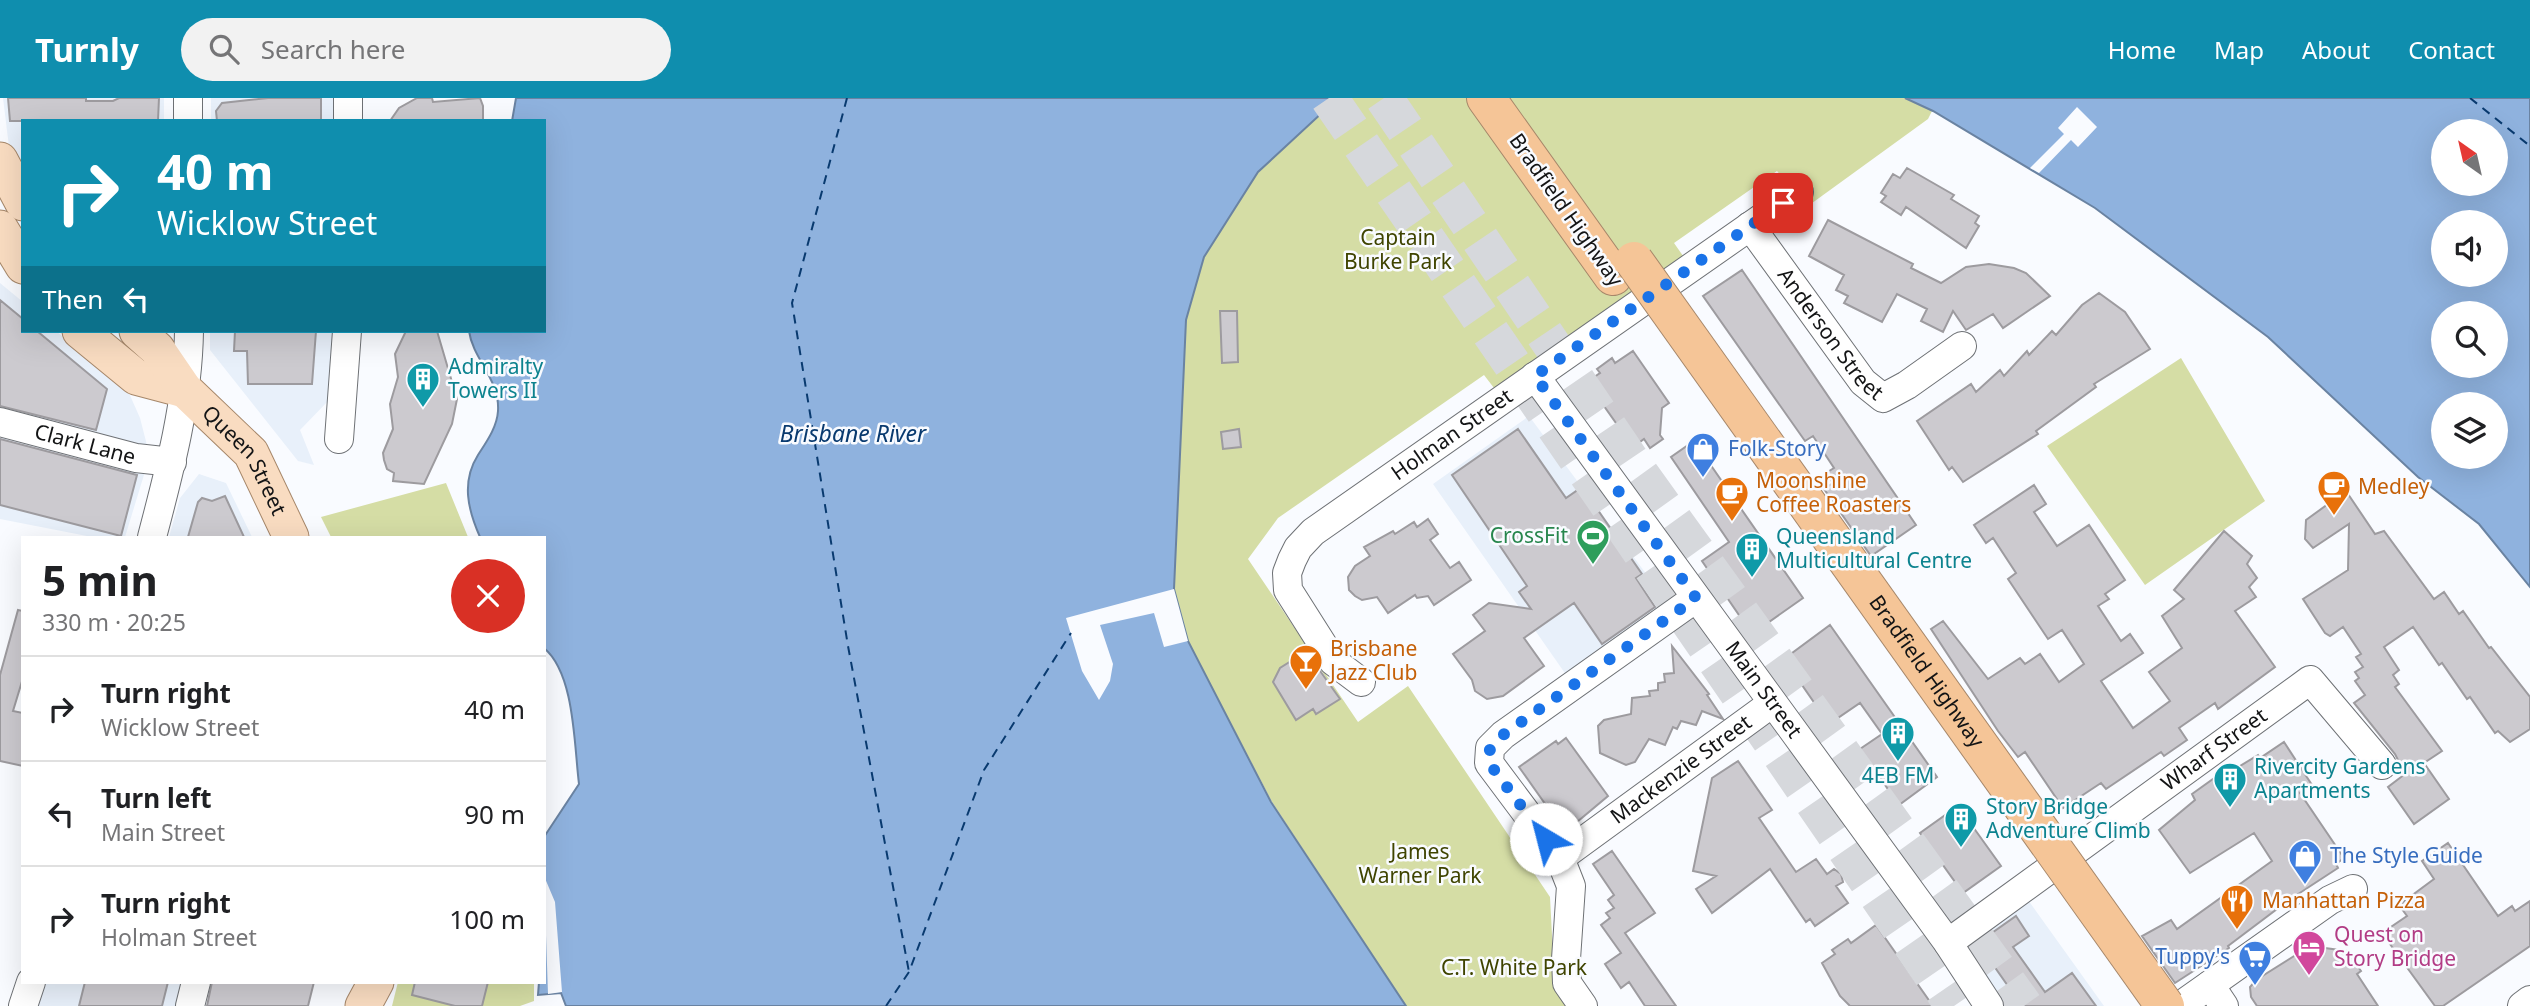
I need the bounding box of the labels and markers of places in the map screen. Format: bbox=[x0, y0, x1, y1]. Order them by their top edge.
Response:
pin bbox=[1753, 173, 1813, 233]
place label: Admiralty Towers II bbox=[448, 352, 543, 404]
building icon: Admiralty Towers II bbox=[404, 360, 442, 409]
shop icon: Folk-Story bbox=[1684, 430, 1722, 479]
place label: Folk-Story bbox=[1728, 434, 1826, 462]
place label: Moonshine Coffee Roasters bbox=[1756, 466, 1911, 518]
cafe icon: Medley bbox=[2315, 468, 2353, 517]
place label: Medley bbox=[2358, 472, 2430, 500]
cafe icon: Moonshine Coffee Roasters bbox=[1713, 474, 1751, 523]
sports icon: CrossFit bbox=[1574, 517, 1612, 566]
place label: CrossFit bbox=[1490, 521, 1568, 549]
place label: Queensland Multicultural Centre bbox=[1776, 522, 1972, 574]
building icon: Queensland Multicultural Centre bbox=[1733, 530, 1771, 579]
place label: Brisbane Jazz Club bbox=[1328, 634, 1417, 686]
bar icon: Brisbane Jazz Club bbox=[1287, 642, 1325, 691]
building icon: 4EB FM bbox=[1879, 714, 1917, 763]
place label: Rivercity Gardens Apartments bbox=[2254, 752, 2426, 804]
building icon: Rivercity Gardens Apartments bbox=[2211, 760, 2249, 809]
place label: 4EB FM bbox=[1862, 761, 1934, 789]
place label: Story Bridge Adventure Climb bbox=[1986, 792, 2151, 844]
building icon: Story Bridge Adventure Climb bbox=[1942, 800, 1980, 849]
shop icon: The Style Guide bbox=[2286, 837, 2324, 886]
place label: The Style Guide bbox=[2330, 841, 2483, 869]
restaurant icon: Manhattan Pizza bbox=[2218, 882, 2256, 931]
place label: Manhattan Pizza bbox=[2262, 886, 2426, 914]
place label: Quest on Story Bridge bbox=[2334, 920, 2456, 972]
hotel icon: Quest on Story Bridge bbox=[2290, 928, 2328, 977]
supermarket icon: Tuppy's bbox=[2236, 938, 2274, 987]
place label: Tuppy's bbox=[2155, 942, 2230, 970]

